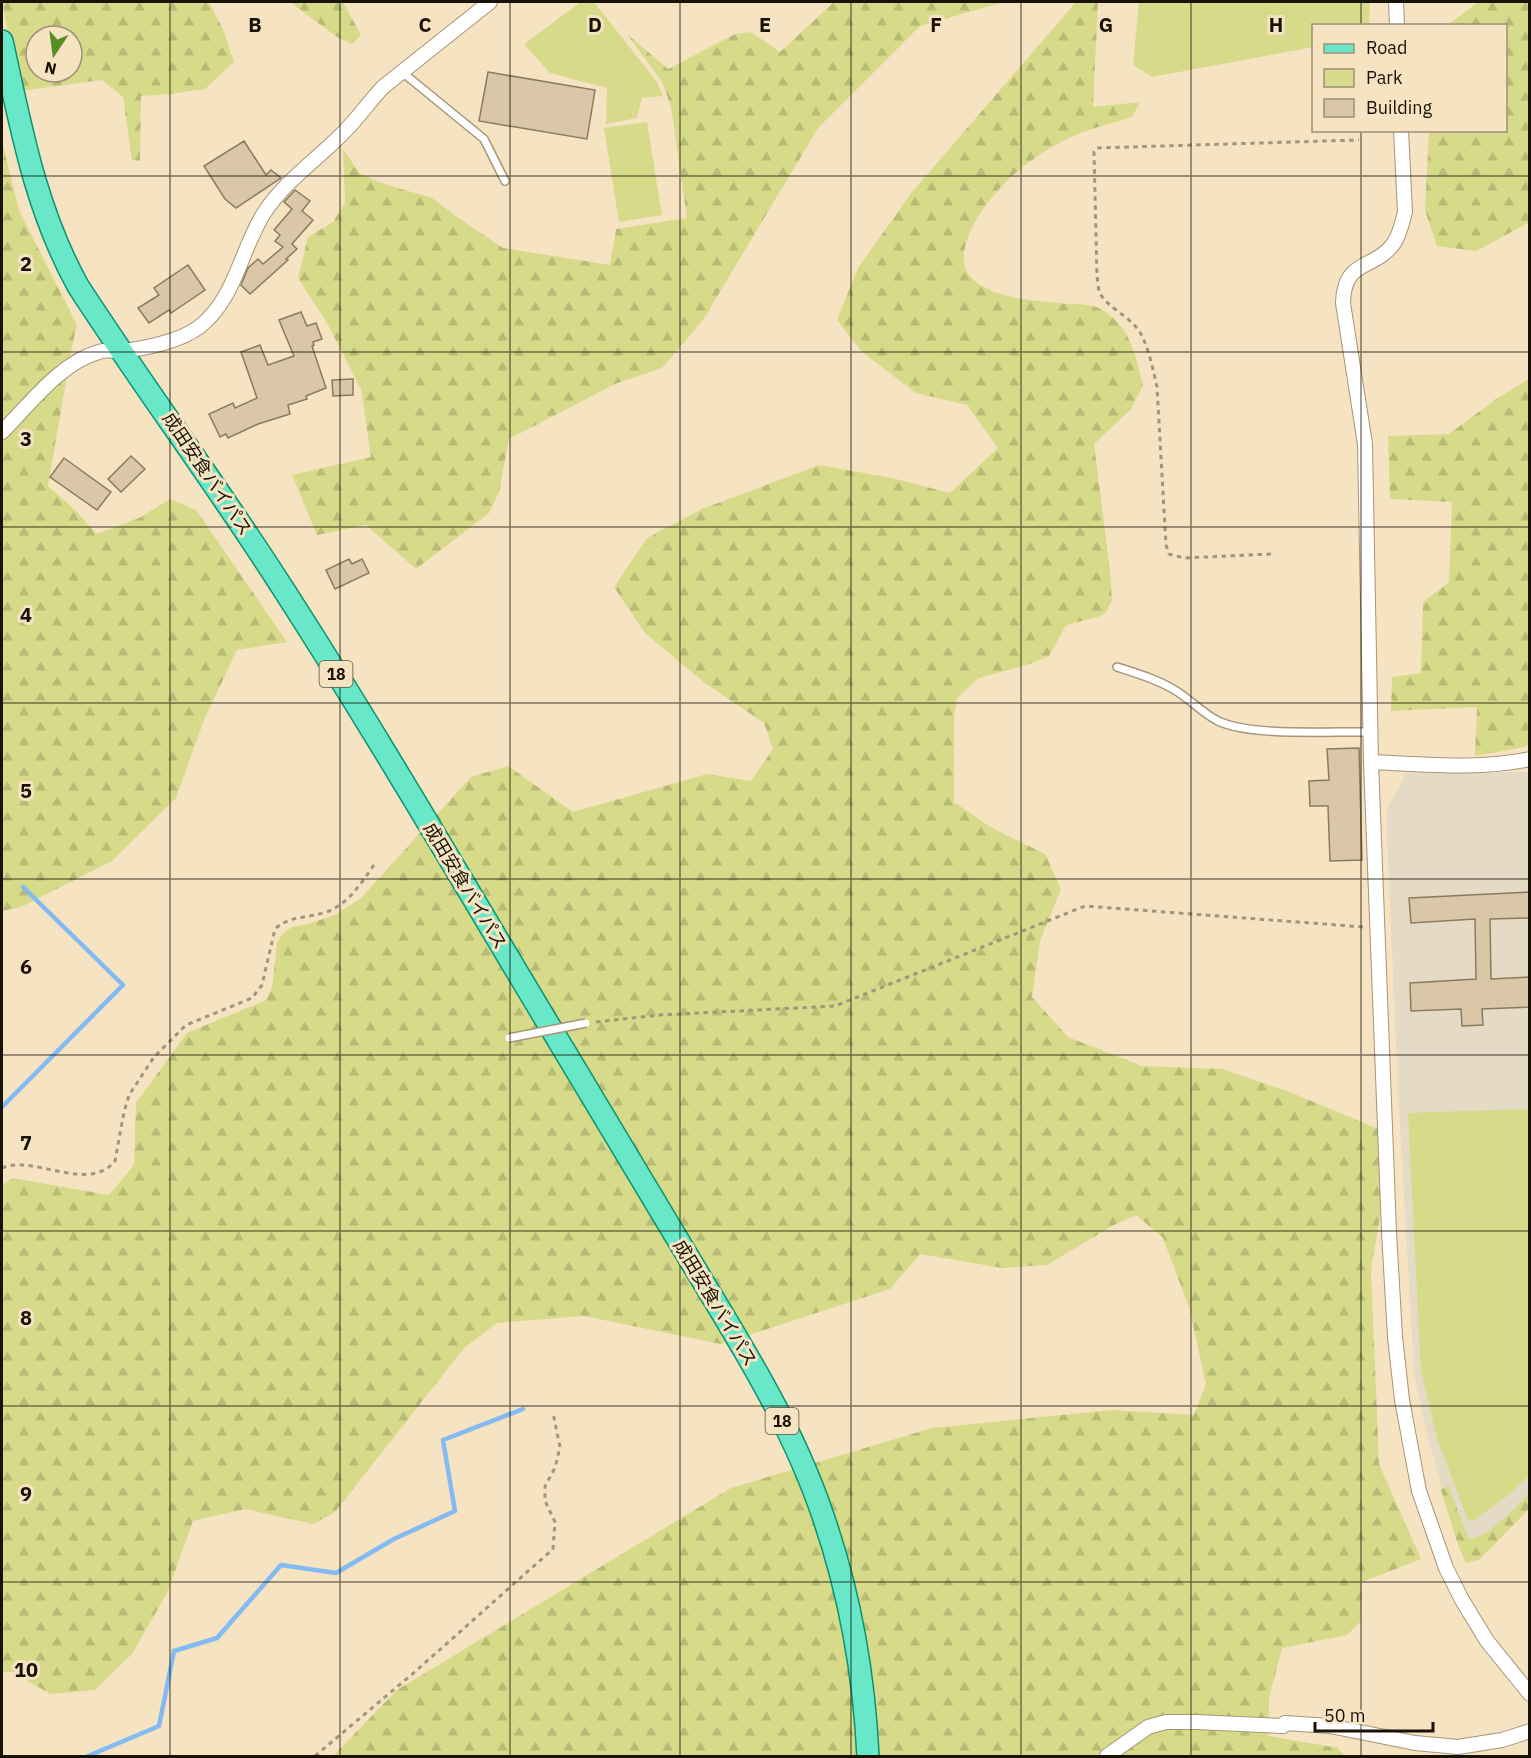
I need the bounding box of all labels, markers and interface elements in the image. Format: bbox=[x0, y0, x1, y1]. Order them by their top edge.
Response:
text: B bbox=[248, 11, 262, 38]
text: C bbox=[418, 11, 432, 38]
text: D bbox=[588, 11, 602, 38]
text: E bbox=[759, 11, 771, 38]
text: F bbox=[930, 11, 942, 38]
text: G bbox=[1099, 11, 1113, 38]
text: H bbox=[1269, 11, 1283, 38]
north arrow bbox=[24, 24, 84, 84]
legend bbox=[1312, 24, 1507, 132]
text: Road bbox=[1366, 36, 1407, 59]
text: N bbox=[43, 58, 59, 80]
text: Park bbox=[1366, 66, 1403, 89]
text: Building bbox=[1366, 96, 1433, 119]
text: 2 bbox=[20, 250, 32, 277]
street label: 成田安食バイパス bbox=[158, 408, 257, 540]
text: 3 bbox=[20, 425, 32, 452]
text: 4 bbox=[20, 601, 32, 628]
road number: 18 bbox=[320, 661, 352, 687]
text: 5 bbox=[20, 777, 32, 804]
street label: 成田安食バイパス bbox=[419, 818, 512, 953]
text: 6 bbox=[20, 953, 32, 980]
text: 7 bbox=[20, 1129, 32, 1156]
street label: 成田安食バイパス bbox=[669, 1235, 762, 1370]
text: 8 bbox=[20, 1304, 32, 1331]
road number: 18 bbox=[766, 1408, 798, 1434]
text: 9 bbox=[20, 1480, 32, 1507]
text: 10 bbox=[14, 1656, 38, 1683]
scale bar bbox=[1315, 1695, 1434, 1733]
text: 50 m bbox=[1324, 1704, 1366, 1727]

